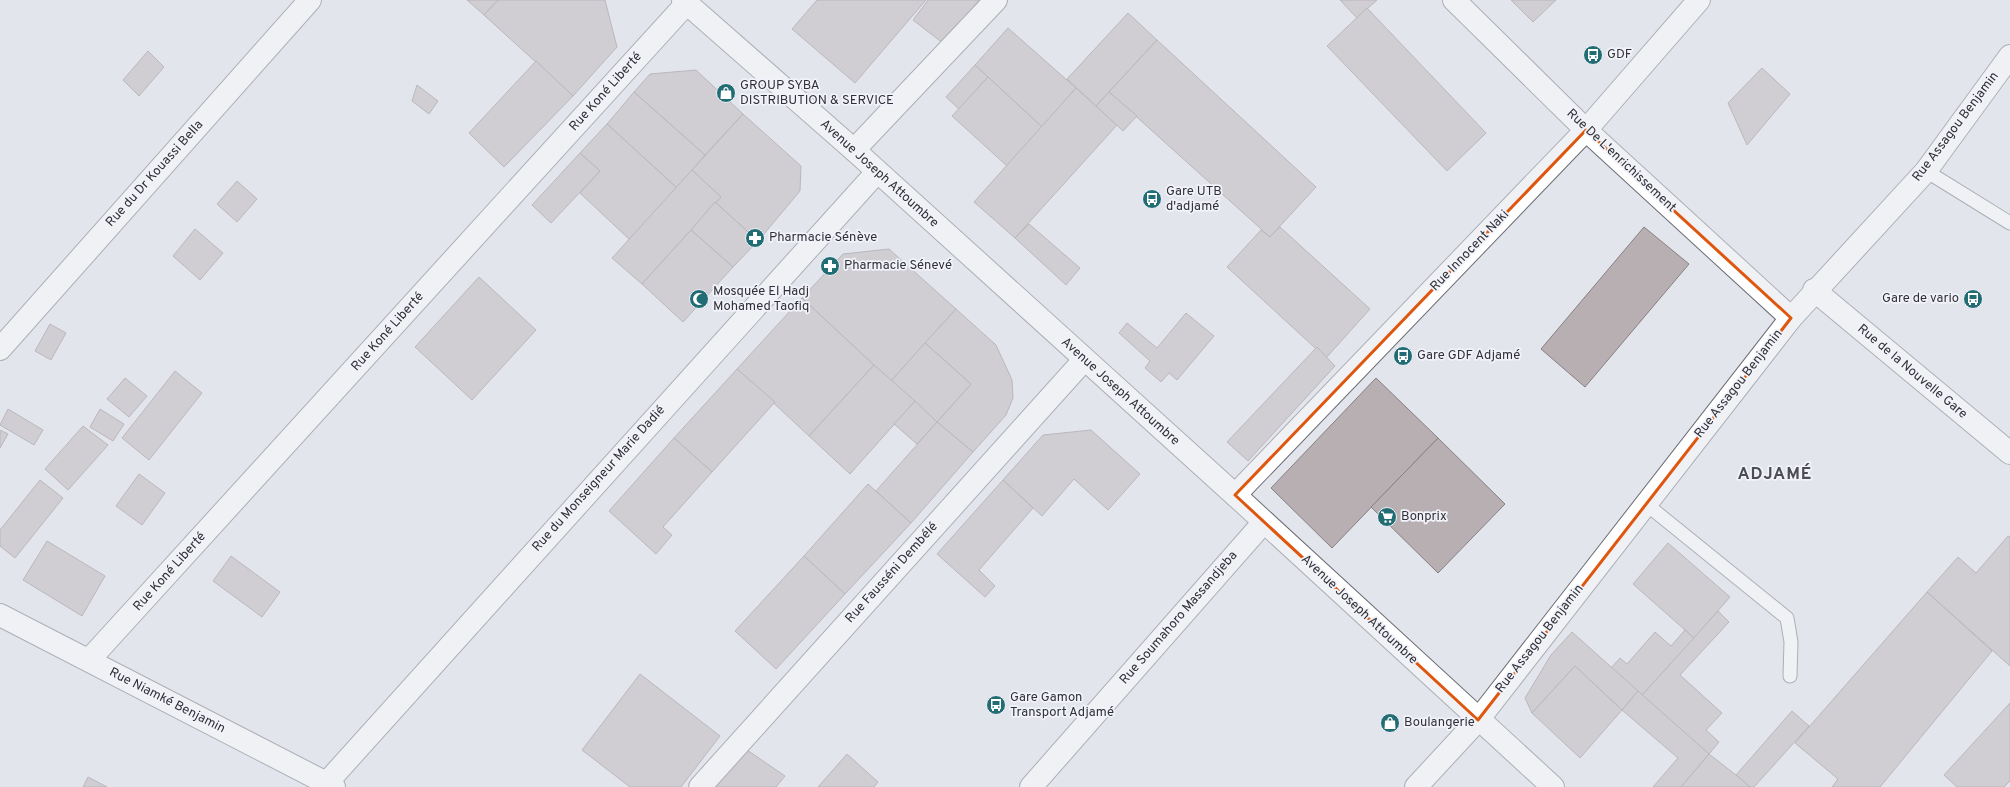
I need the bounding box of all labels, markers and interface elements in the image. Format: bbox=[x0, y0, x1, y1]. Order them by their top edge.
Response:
bus stop icon: GDF bbox=[1582, 44, 1604, 66]
place label: GDF bbox=[1607, 47, 1632, 63]
street label: Rue Koné Liberté bbox=[566, 49, 646, 135]
street label: Rue Assagou Benjamin bbox=[1909, 69, 2003, 185]
place label: GROUP SYBA DISTRIBUTION & SERVICE bbox=[740, 78, 894, 109]
shop icon: GROUP SYBA DISTRIBUTION & SERVICE bbox=[715, 82, 737, 104]
street label: Rue De L'enrichissement bbox=[1563, 106, 1679, 216]
street label: Rue du Dr Kouassi Bella bbox=[103, 117, 207, 231]
street label: Avenue Joseph Attoumbre bbox=[816, 117, 942, 231]
place label: Gare UTB d'adjamé bbox=[1166, 184, 1222, 215]
bus stop icon: Gare UTB d'adjamé bbox=[1141, 188, 1163, 210]
street label: Rue Innocent Naki bbox=[1427, 207, 1513, 295]
pharmacy icon: Pharmacie Sénève bbox=[744, 227, 766, 249]
place label: Pharmacie Sénève bbox=[769, 230, 877, 246]
pharmacy icon: Pharmacie Sénevé bbox=[819, 255, 841, 277]
place label: Pharmacie Sénevé bbox=[844, 258, 952, 274]
place label: Mosquée El Hadj Mohamed Taofiq bbox=[713, 284, 809, 315]
mosque icon: Mosquée El Hadj Mohamed Taofiq bbox=[688, 288, 710, 310]
bus stop icon: Gare de vario bbox=[1962, 288, 1984, 310]
street label: Rue Koné Liberté bbox=[348, 289, 428, 375]
place label: Gare de vario bbox=[1882, 291, 1959, 307]
street label: Rue de la Nouvelle Gare bbox=[1854, 321, 1970, 423]
street label: Rue Assagou Benjamin bbox=[1692, 327, 1786, 441]
street label: Avenue Joseph Attoumbre bbox=[1057, 335, 1183, 449]
bus stop icon: Gare GDF Adjamé bbox=[1392, 345, 1414, 367]
place label: Gare GDF Adjamé bbox=[1417, 348, 1520, 364]
street label: Rue du Monseigneur Marie Dadié bbox=[529, 403, 669, 555]
district label: ADJAMÉ bbox=[1738, 463, 1812, 486]
supermarket icon: Bonprix bbox=[1376, 506, 1398, 528]
place label: Bonprix bbox=[1401, 509, 1447, 525]
street label: Rue Fausséni Dembélé bbox=[842, 519, 942, 627]
street label: Rue Koné Liberté bbox=[130, 529, 210, 615]
street label: Rue Soumahoro Massandjeba bbox=[1117, 548, 1241, 688]
street label: Avenue Joseph Attoumbre bbox=[1297, 552, 1421, 668]
street label: Rue Assagou Benjamin bbox=[1493, 582, 1587, 696]
street label: Rue Niamké Benjamin bbox=[106, 665, 228, 737]
place label: Gare Gamon Transport Adjamé bbox=[1010, 690, 1114, 721]
bus stop icon: Gare Gamon Transport Adjamé bbox=[985, 694, 1007, 716]
shop icon: Boulangerie bbox=[1379, 712, 1401, 734]
place label: Boulangerie bbox=[1404, 715, 1475, 731]

